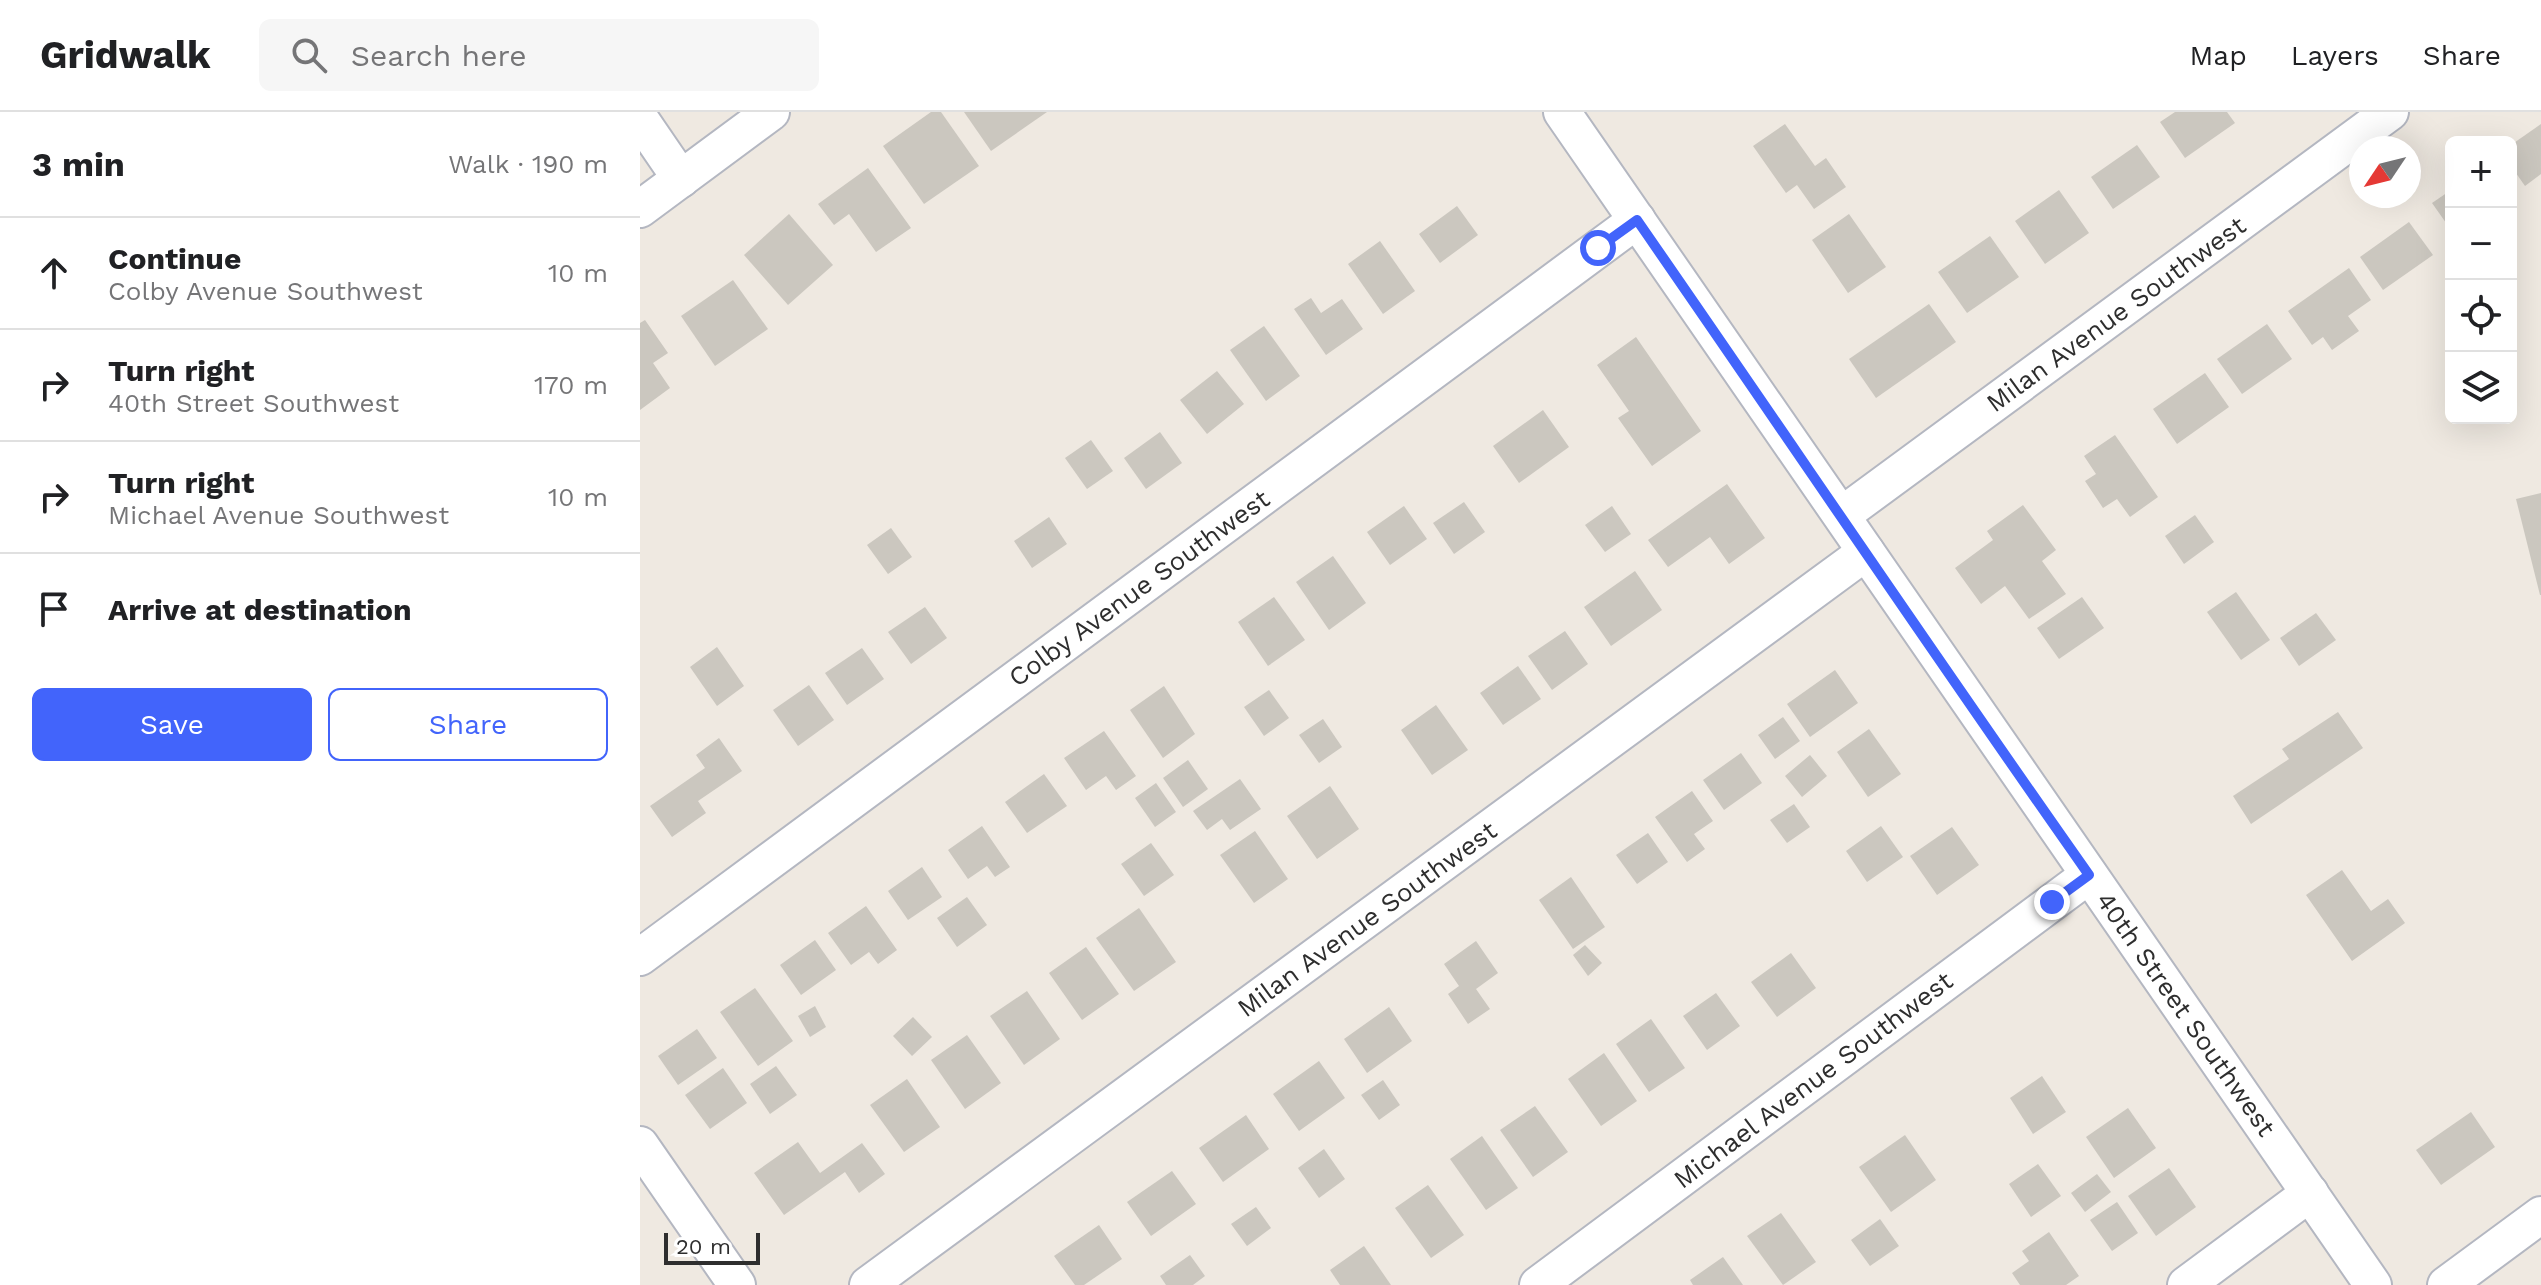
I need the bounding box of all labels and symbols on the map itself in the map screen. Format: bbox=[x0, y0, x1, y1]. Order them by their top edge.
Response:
north arrow bbox=[2349, 136, 2421, 208]
street label: Milan Avenue Southwest bbox=[1981, 210, 2251, 418]
route start bbox=[1580, 230, 1616, 266]
street label: Colby Avenue Southwest bbox=[1003, 483, 1275, 693]
street label: Milan Avenue Southwest bbox=[1232, 815, 1502, 1023]
route end bbox=[2034, 884, 2070, 920]
street label: 40th Street Southwest bbox=[2090, 886, 2282, 1142]
street label: Michael Avenue Southwest bbox=[1668, 965, 1958, 1195]
scale bar bbox=[664, 1229, 760, 1265]

